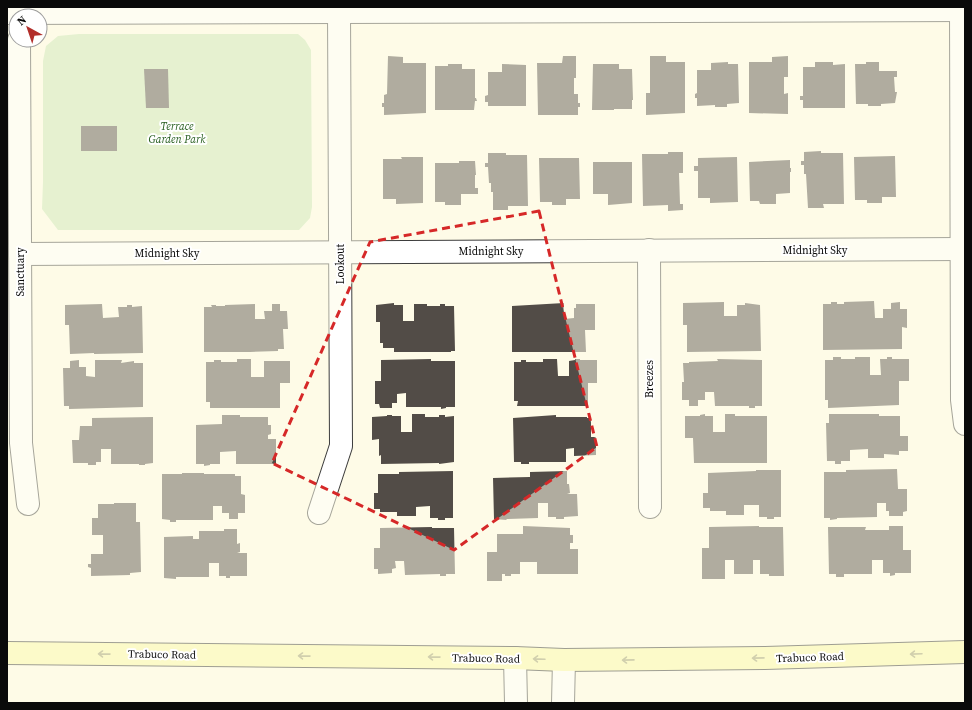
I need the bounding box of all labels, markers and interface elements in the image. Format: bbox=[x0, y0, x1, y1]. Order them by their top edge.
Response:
north arrow bbox=[8, 8, 48, 48]
text: N bbox=[14, 12, 30, 29]
park label: Terrace Garden Park bbox=[149, 119, 206, 147]
street label: Lookout bbox=[333, 243, 348, 284]
street label: Midnight Sky bbox=[783, 243, 848, 258]
street label: Midnight Sky bbox=[459, 244, 524, 259]
street label: Midnight Sky bbox=[135, 246, 200, 261]
street label: Sanctuary bbox=[13, 247, 28, 297]
street label: Breezes bbox=[642, 360, 657, 398]
street label: Trabuco Road bbox=[128, 646, 197, 663]
street label: Trabuco Road bbox=[776, 649, 845, 666]
one-way arrow bbox=[98, 650, 111, 658]
street label: Trabuco Road bbox=[452, 650, 521, 667]
one-way arrow bbox=[910, 650, 923, 657]
one-way arrow bbox=[298, 652, 311, 660]
one-way arrow bbox=[428, 653, 441, 661]
one-way arrow bbox=[752, 654, 765, 662]
one-way arrow bbox=[533, 655, 546, 663]
one-way arrow bbox=[622, 656, 635, 663]

